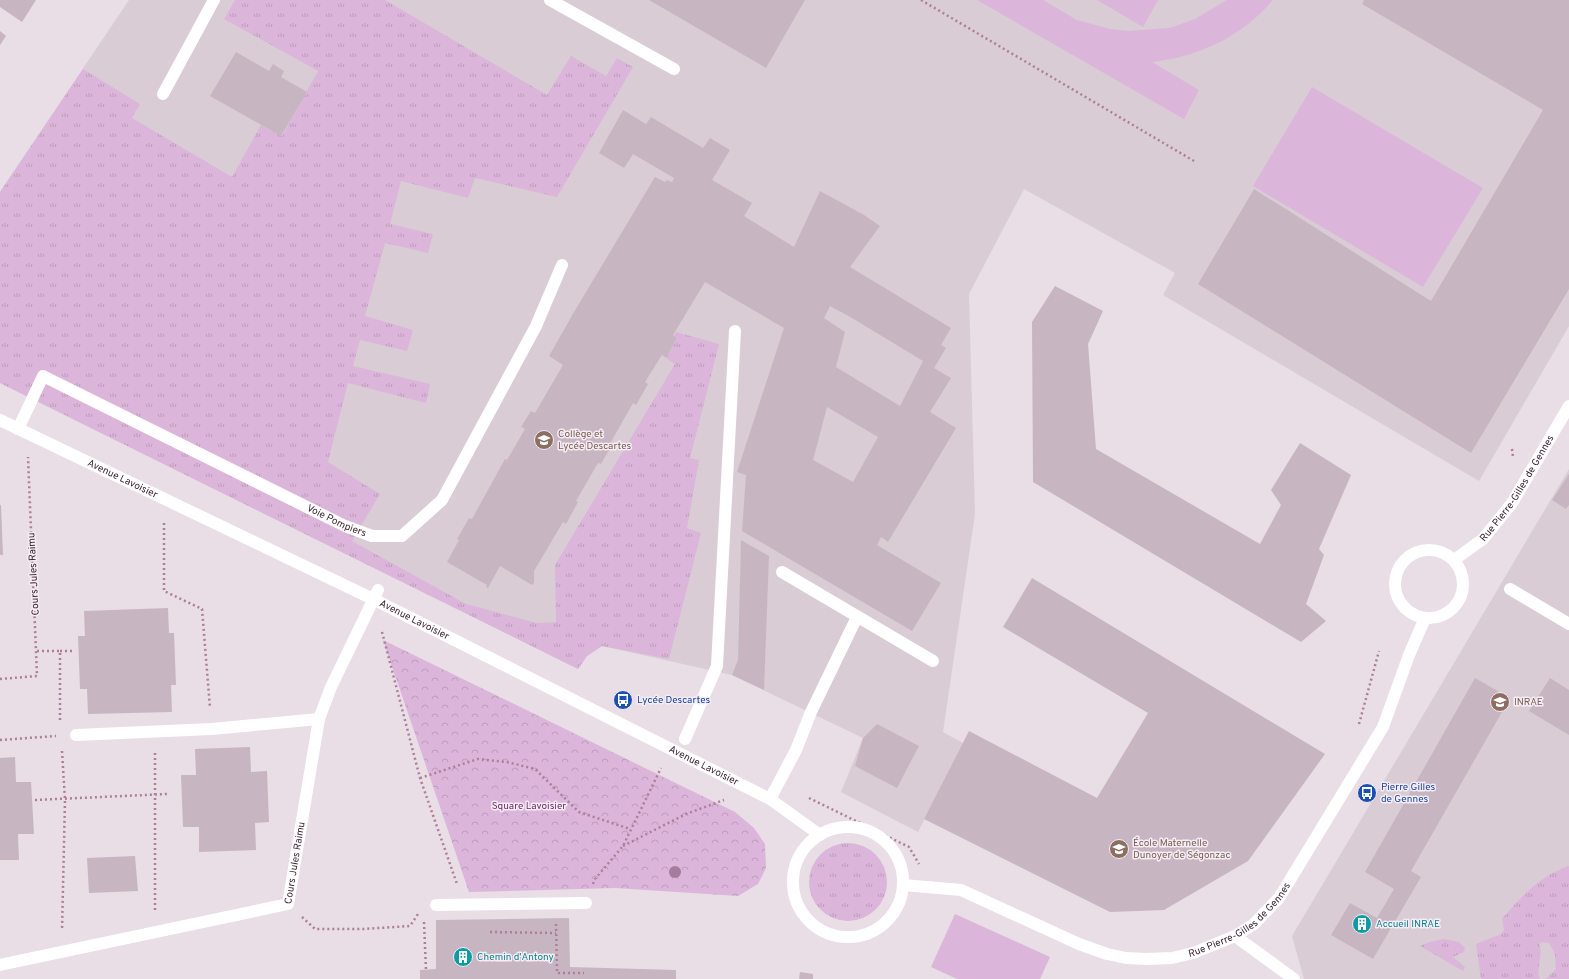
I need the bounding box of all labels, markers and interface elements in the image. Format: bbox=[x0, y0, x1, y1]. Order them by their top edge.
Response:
place label: Collège et Lycée Descartes bbox=[558, 428, 632, 453]
school or university icon: Collège et Lycée Descartes bbox=[533, 429, 555, 451]
street label: Rue Pierre-Gilles de Gennes bbox=[1477, 432, 1557, 544]
street label: Avenue Lavoisier bbox=[85, 456, 160, 501]
street label: Voie Pompiers bbox=[305, 502, 368, 540]
street label: Cours Jules Raimu bbox=[25, 532, 43, 616]
street label: Avenue Lavoisier bbox=[377, 597, 452, 643]
bus stop icon: Lycée Descartes bbox=[612, 689, 634, 711]
school or university icon: INRAE bbox=[1489, 691, 1511, 713]
place label: Lycée Descartes bbox=[637, 694, 711, 707]
place label: INRAE bbox=[1514, 696, 1543, 709]
street label: Avenue Lavoisier bbox=[667, 743, 741, 789]
place label: Pierre Gilles de Gennes bbox=[1381, 781, 1435, 806]
bus stop icon: Pierre Gilles de Gennes bbox=[1356, 782, 1378, 804]
park label: Square Lavoisier bbox=[492, 800, 566, 813]
street label: Cours Jules Raimu bbox=[282, 821, 308, 905]
place label: École Maternelle Dunoyer de Ségonzac bbox=[1133, 837, 1231, 862]
school or university icon: École Maternelle Dunoyer de Ségonzac bbox=[1108, 838, 1130, 860]
street label: Rue Pierre-Gilles de Gennes bbox=[1187, 880, 1294, 960]
building icon: Accueil INRAE bbox=[1351, 913, 1373, 935]
place label: Accueil INRAE bbox=[1376, 918, 1440, 931]
building icon: Chemin d'Antony bbox=[452, 946, 474, 968]
place label: Chemin d'Antony bbox=[477, 951, 554, 964]

